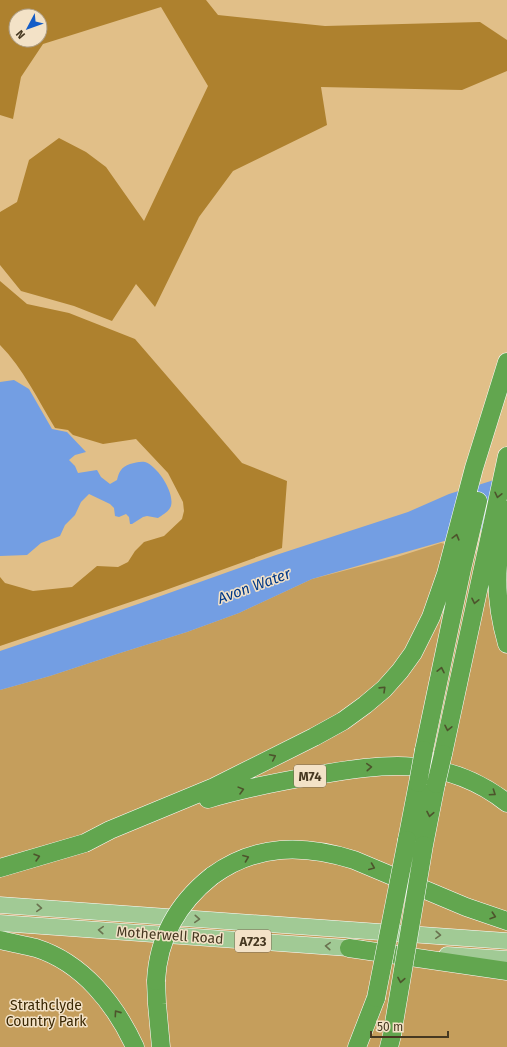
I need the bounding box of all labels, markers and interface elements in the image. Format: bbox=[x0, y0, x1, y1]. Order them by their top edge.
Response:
north arrow bbox=[8, 8, 48, 48]
text: N bbox=[14, 27, 28, 41]
one-way arrow bbox=[495, 492, 503, 499]
one-way arrow bbox=[451, 534, 460, 541]
water label: Avon Water bbox=[214, 564, 294, 608]
one-way arrow bbox=[471, 597, 479, 604]
one-way arrow bbox=[436, 667, 445, 674]
one-way arrow bbox=[378, 686, 386, 694]
one-way arrow bbox=[445, 725, 453, 731]
one-way arrow bbox=[269, 755, 277, 762]
one-way arrow bbox=[366, 763, 372, 772]
road number: M74 bbox=[294, 765, 326, 787]
one-way arrow bbox=[237, 786, 244, 795]
one-way arrow bbox=[489, 788, 496, 796]
one-way arrow bbox=[427, 811, 435, 818]
one-way arrow bbox=[34, 853, 41, 862]
one-way arrow bbox=[243, 854, 250, 862]
one-way arrow bbox=[369, 863, 376, 871]
one-way arrow bbox=[36, 903, 42, 912]
one-way arrow bbox=[489, 912, 496, 920]
one-way arrow bbox=[193, 914, 200, 923]
street label: Motherwell Road bbox=[116, 923, 224, 948]
one-way arrow bbox=[98, 926, 104, 935]
road number: A723 bbox=[235, 930, 271, 952]
one-way arrow bbox=[435, 931, 441, 940]
one-way arrow bbox=[325, 942, 331, 951]
one-way arrow bbox=[397, 976, 406, 983]
park label: Strathclyde Country Park bbox=[6, 997, 87, 1030]
one-way arrow bbox=[114, 1010, 122, 1017]
scale bar bbox=[371, 1013, 448, 1039]
text: 50 m bbox=[377, 1020, 403, 1034]

